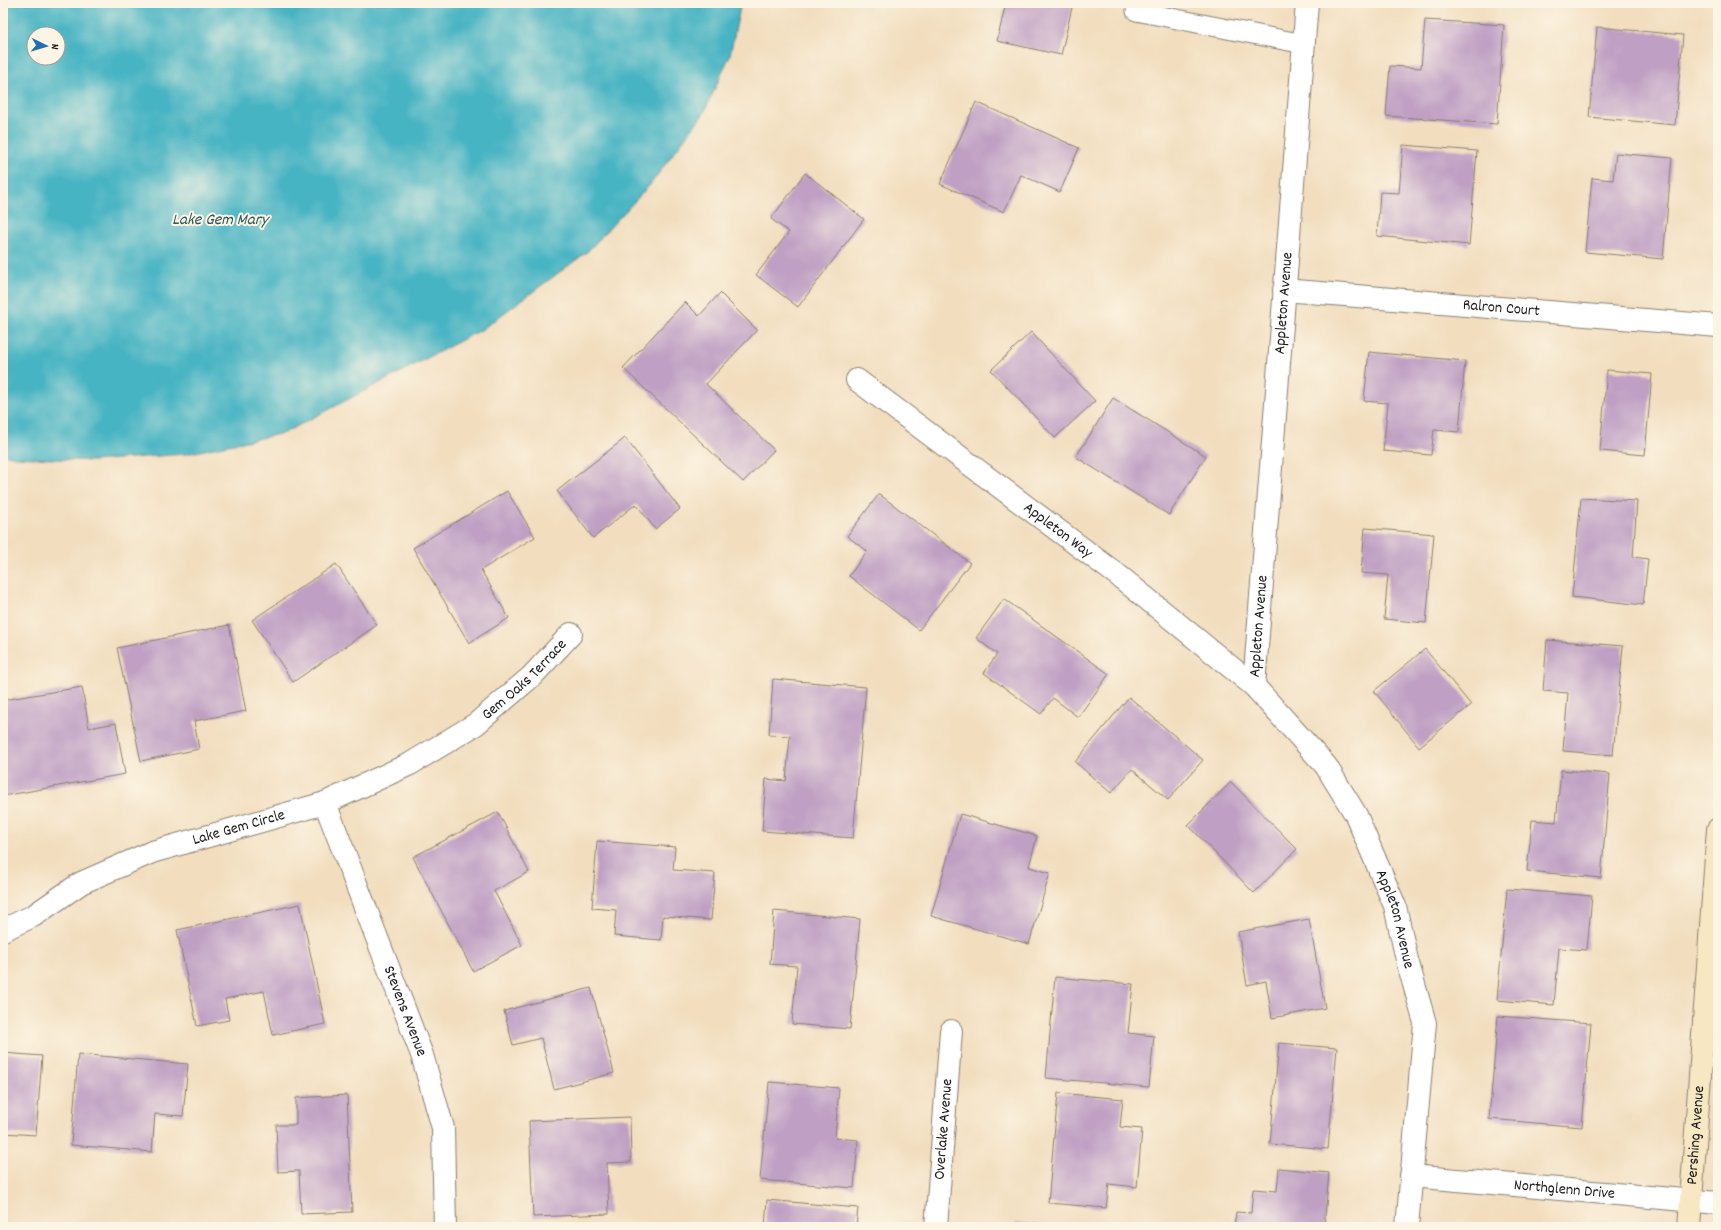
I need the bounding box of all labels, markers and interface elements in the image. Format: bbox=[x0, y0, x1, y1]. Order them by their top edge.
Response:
north arrow bbox=[26, 26, 66, 66]
text: N bbox=[46, 43, 62, 51]
water label: Lake Gem Mary bbox=[172, 209, 270, 233]
street label: Appleton Avenue bbox=[1268, 251, 1299, 355]
street label: Ralron Court bbox=[1462, 293, 1541, 323]
street label: Appleton Way bbox=[1018, 497, 1098, 564]
street label: Appleton Avenue bbox=[1243, 574, 1274, 678]
street label: Gem Oaks Terrace bbox=[477, 634, 572, 726]
street label: Lake Gem Circle bbox=[190, 803, 288, 851]
street label: Appleton Avenue bbox=[1369, 866, 1420, 971]
street label: Stevens Avenue bbox=[377, 962, 433, 1060]
street label: Overlake Avenue bbox=[928, 1078, 959, 1181]
street label: Pershing Avenue bbox=[1681, 1085, 1711, 1186]
street label: Northglenn Drive bbox=[1513, 1174, 1616, 1205]

